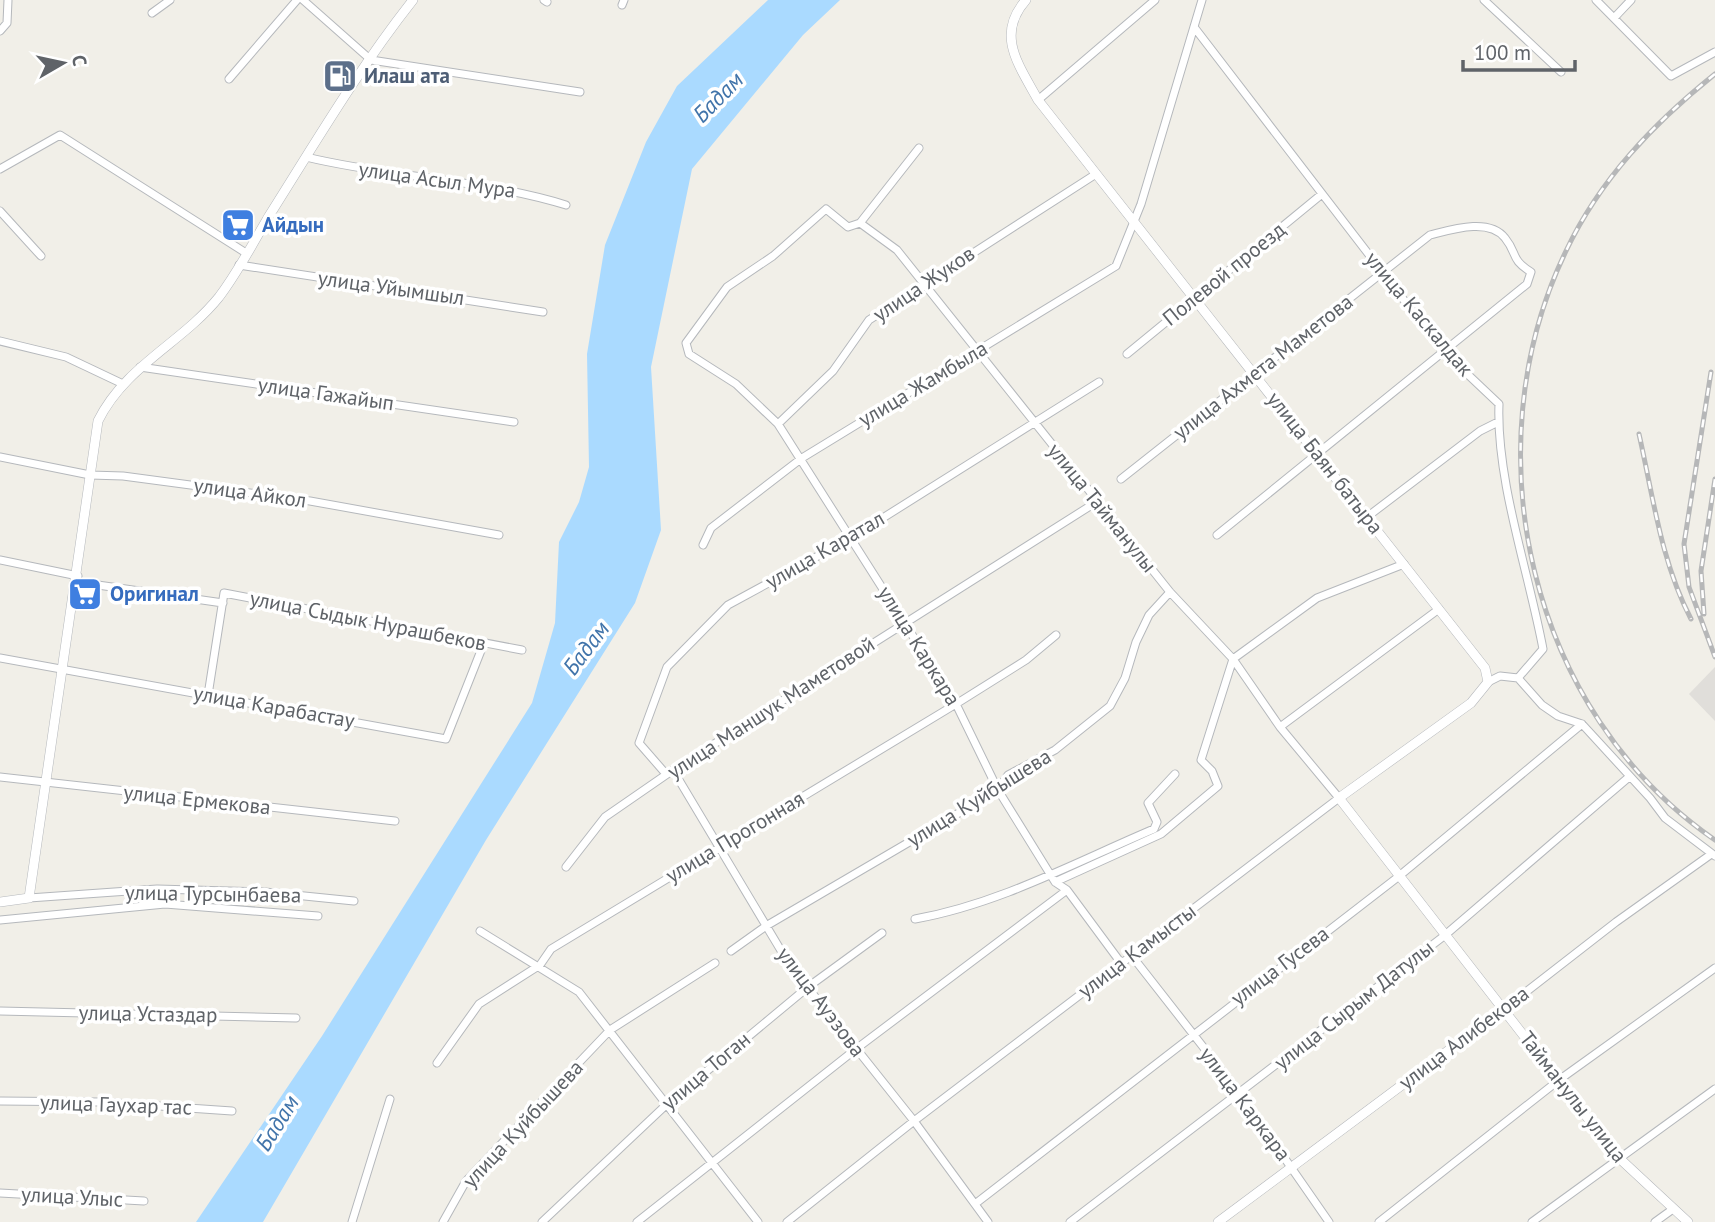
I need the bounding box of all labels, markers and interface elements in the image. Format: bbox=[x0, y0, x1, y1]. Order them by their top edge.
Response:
north arrow bbox=[28, 28, 98, 98]
scale bar bbox=[1463, 28, 1575, 72]
text: 100 m bbox=[1474, 39, 1531, 66]
text: С bbox=[67, 53, 93, 68]
fuel station icon: Илаш ата bbox=[321, 57, 359, 95]
place label: Илаш ата bbox=[364, 62, 450, 89]
water label: Бадам bbox=[686, 65, 749, 128]
street label: улица Асыл Мура bbox=[357, 155, 517, 204]
supermarket icon: Айдын bbox=[219, 206, 257, 244]
place label: Айдын bbox=[262, 211, 324, 238]
street label: Полевой проезд bbox=[1157, 216, 1291, 331]
street label: улица Жуков bbox=[868, 240, 980, 328]
street label: улица Каскалдак bbox=[1359, 246, 1479, 382]
street label: улица Уйымшыл bbox=[316, 264, 466, 311]
street label: улица Ахмета Маметова bbox=[1167, 288, 1358, 445]
street label: улица Жамбыла bbox=[853, 334, 992, 433]
street label: улица Гажайып bbox=[256, 371, 396, 416]
street label: улица Баян батыра bbox=[1261, 386, 1389, 539]
street label: улица Тайманулы bbox=[1042, 437, 1163, 578]
street label: улица Айкол bbox=[192, 471, 308, 514]
street label: улица Каратал bbox=[760, 505, 889, 595]
supermarket icon: Оригинал bbox=[66, 575, 104, 613]
place label: Оригинал bbox=[110, 580, 199, 607]
street label: улица Каркара bbox=[872, 581, 967, 711]
street label: улица Сыдык Нурашбеков bbox=[248, 584, 489, 657]
water label: Бадам bbox=[556, 615, 615, 680]
street label: улица Маншук Маметовой bbox=[662, 630, 880, 785]
street label: улица Карабастау bbox=[191, 679, 357, 734]
street label: улица Куйбышева bbox=[902, 742, 1056, 853]
street label: улица Ермекова bbox=[122, 778, 272, 821]
street label: улица Прогонная bbox=[660, 785, 809, 889]
street label: улица Турсынбаева bbox=[125, 878, 301, 909]
street label: улица Камысты bbox=[1072, 897, 1201, 1004]
street label: улица Гусева bbox=[1225, 920, 1334, 1011]
street label: улица Сырым Датулы bbox=[1268, 934, 1439, 1075]
street label: улица Ауэзова bbox=[771, 941, 872, 1062]
street label: улица Алибекова bbox=[1393, 980, 1534, 1095]
street label: улица Устаздар bbox=[78, 999, 218, 1028]
street label: улица Тоган bbox=[656, 1026, 756, 1116]
street label: Тайманулы улица bbox=[1514, 1026, 1633, 1168]
street label: улица Каркара bbox=[1194, 1041, 1297, 1166]
street label: улица Куйбышева bbox=[456, 1054, 589, 1193]
street label: улица Гаухар тас bbox=[40, 1088, 192, 1121]
water label: Бадам bbox=[248, 1090, 305, 1156]
street label: улица Улыс bbox=[20, 1180, 124, 1213]

